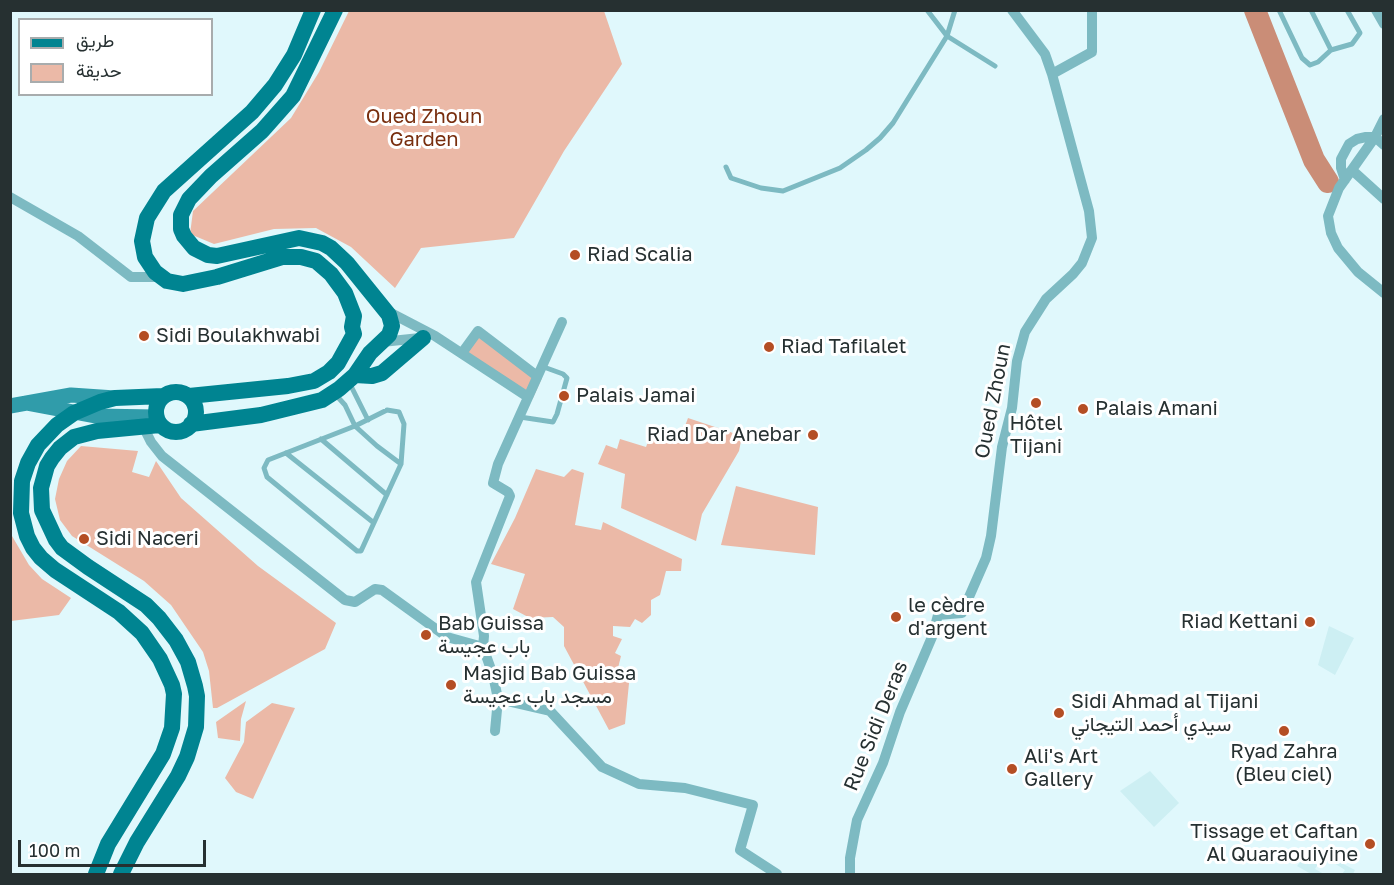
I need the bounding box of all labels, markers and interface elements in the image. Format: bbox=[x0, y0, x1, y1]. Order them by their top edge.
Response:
legend bbox=[18, 18, 213, 96]
text: طريق bbox=[76, 29, 114, 51]
text: حديقة bbox=[76, 59, 122, 81]
park label: Oued Zhoun Garden bbox=[366, 105, 482, 152]
place label: Riad Scalia bbox=[587, 243, 693, 267]
marker: Riad Scalia bbox=[568, 248, 582, 262]
place label: Sidi Boulakhwabi bbox=[156, 324, 320, 348]
marker: Sidi Boulakhwabi bbox=[137, 329, 151, 343]
place label: Riad Tafilalet bbox=[781, 335, 907, 359]
marker: Riad Tafilalet bbox=[762, 340, 776, 354]
street label: Oued Zhoun bbox=[970, 342, 1016, 460]
place label: Palais Jamai bbox=[576, 384, 696, 408]
marker: Palais Jamai bbox=[557, 389, 571, 403]
marker: Hôtel Tijani bbox=[1029, 396, 1043, 410]
place label: Palais Amani bbox=[1095, 397, 1218, 421]
marker: Palais Amani bbox=[1076, 402, 1090, 416]
place label: Hôtel Tijani bbox=[1009, 412, 1063, 459]
place label: Riad Dar Anebar bbox=[647, 423, 801, 447]
marker: Riad Dar Anebar bbox=[806, 428, 820, 442]
place label: Sidi Naceri bbox=[96, 527, 199, 551]
marker: Sidi Naceri bbox=[77, 532, 91, 546]
place label: le cèdre d'argent bbox=[908, 594, 988, 641]
marker: le cèdre d'argent bbox=[889, 610, 903, 624]
place label: Riad Kettani bbox=[1181, 610, 1298, 634]
place label: Bab Guissa باب عجيسة bbox=[438, 612, 544, 659]
marker: Riad Kettani bbox=[1303, 615, 1317, 629]
marker: Bab Guissa باب عجيسة bbox=[419, 628, 433, 642]
street label: Rue Sidi Deras bbox=[839, 658, 913, 794]
place label: Masjid Bab Guissa مسجد باب عجيسة bbox=[463, 662, 636, 709]
marker: Masjid Bab Guissa مسجد باب عجيسة bbox=[444, 678, 458, 692]
place label: Sidi Ahmad al Tijani سيدي أحمد التيجاني bbox=[1071, 690, 1259, 737]
marker: Sidi Ahmad al Tijani سيدي أحمد التيجاني bbox=[1052, 706, 1066, 720]
marker: Ryad Zahra (Bleu ciel) bbox=[1277, 724, 1291, 738]
place label: Ryad Zahra (Bleu ciel) bbox=[1230, 740, 1338, 787]
place label: Ali's Art Gallery bbox=[1024, 745, 1098, 792]
marker: Ali's Art Gallery bbox=[1005, 762, 1019, 776]
place label: Tissage et Caftan Al Quaraouiyine bbox=[1190, 820, 1358, 867]
scale bar bbox=[21, 828, 208, 866]
marker: Tissage et Caftan Al Quaraouiyine bbox=[1363, 837, 1377, 851]
text: 100 m bbox=[29, 839, 80, 861]

